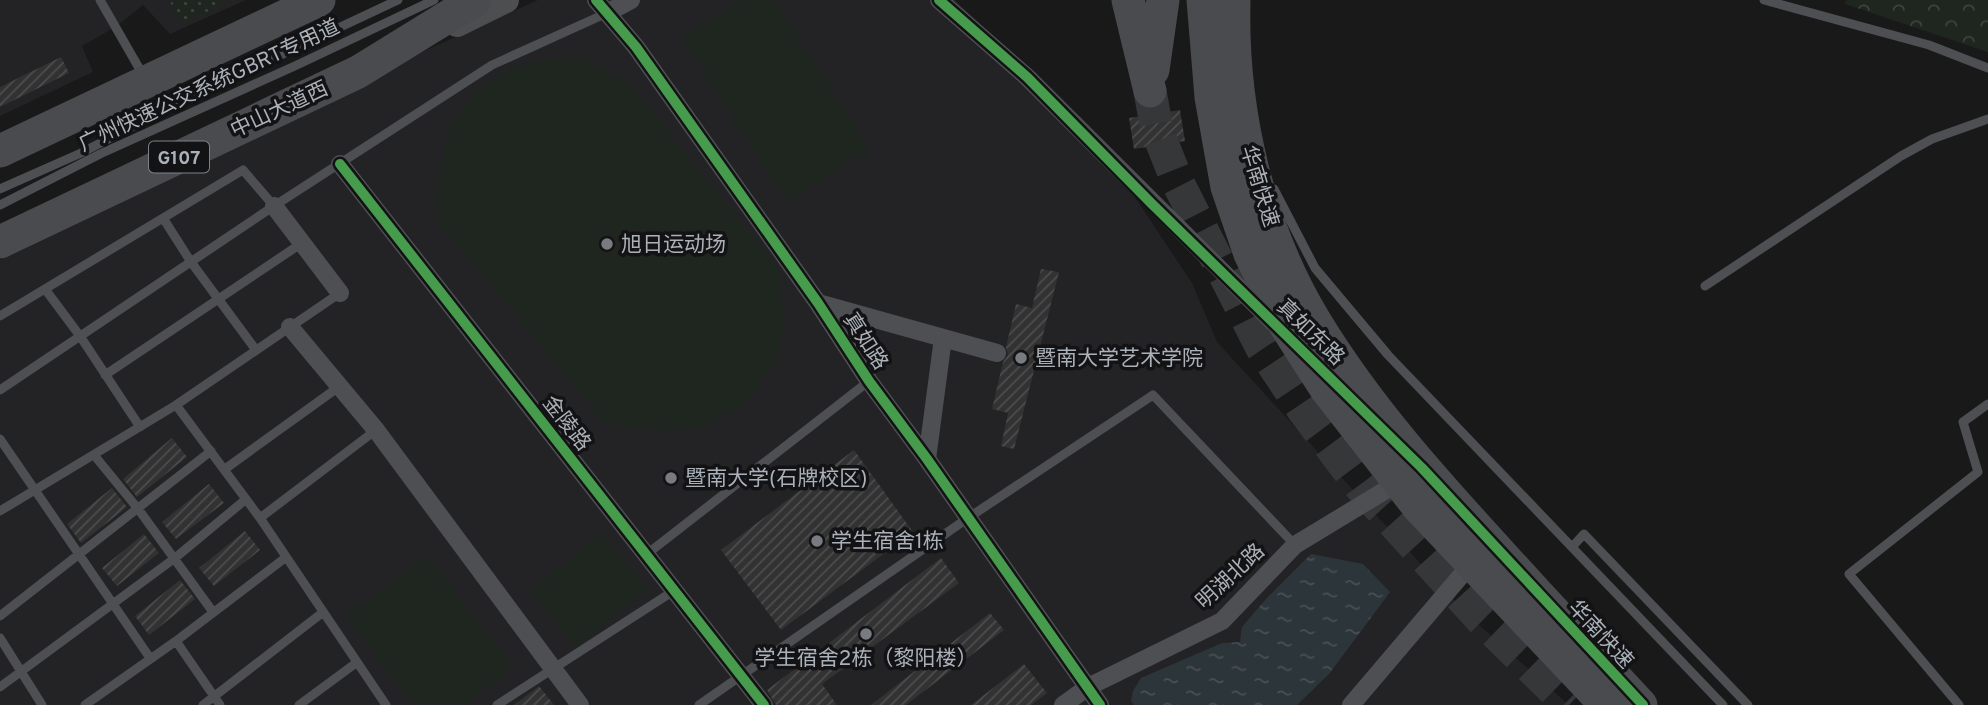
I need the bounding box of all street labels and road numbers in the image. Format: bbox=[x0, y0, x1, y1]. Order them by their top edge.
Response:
street label: 广州快速公交系统GBRT专用道 bbox=[75, 14, 344, 159]
street label: 中山大道西 bbox=[226, 76, 333, 145]
road number: G107 bbox=[149, 141, 209, 172]
street label: 华南快速 bbox=[1233, 142, 1284, 231]
street label: 真如东路 bbox=[1270, 294, 1350, 372]
street label: 真如路 bbox=[836, 308, 893, 376]
street label: 金陵路 bbox=[536, 391, 596, 457]
street label: 明湖北路 bbox=[1191, 539, 1271, 616]
street label: 华南快速 bbox=[1561, 595, 1638, 675]

